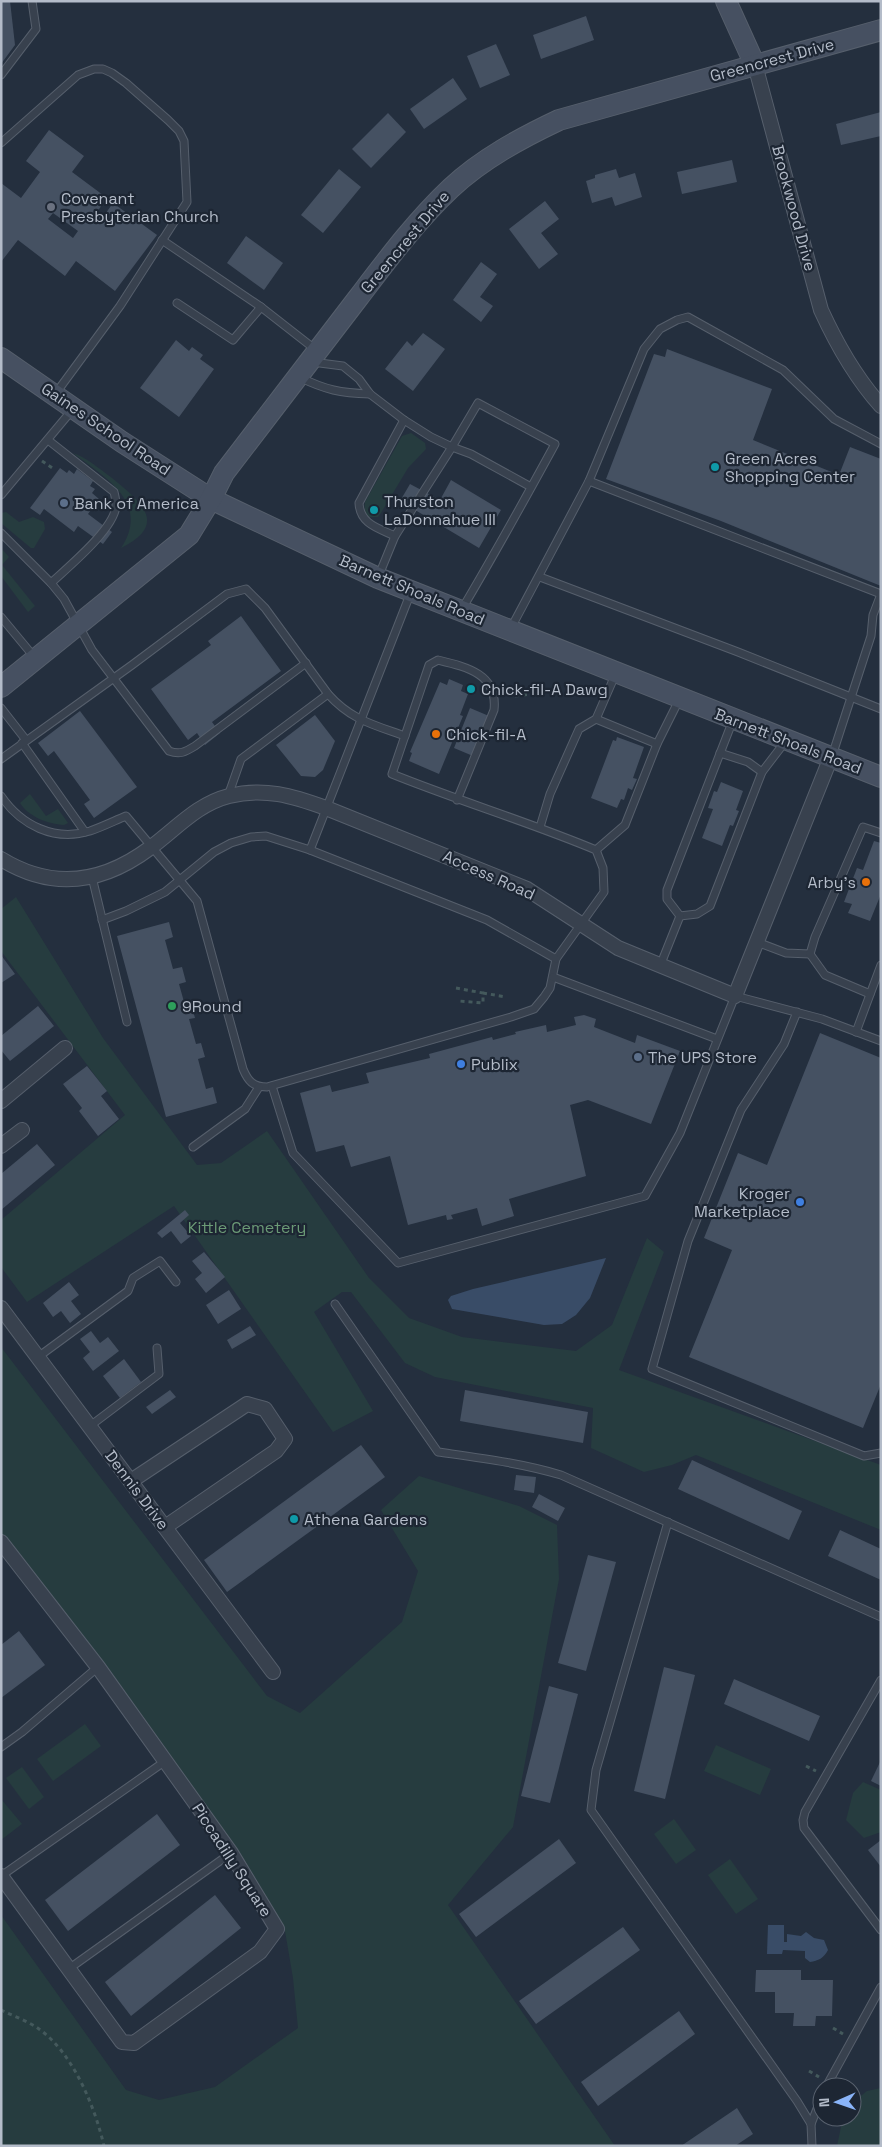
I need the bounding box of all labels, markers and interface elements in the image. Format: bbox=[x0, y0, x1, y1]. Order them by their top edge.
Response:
street label: Greencrest Drive bbox=[708, 33, 836, 87]
street label: Brookwood Drive bbox=[767, 143, 821, 273]
street label: Greencrest Drive bbox=[356, 186, 454, 298]
place label: Covenant Presbyterian Church bbox=[61, 188, 219, 227]
marker: Covenant Presbyterian Church bbox=[45, 201, 57, 213]
street label: Gaines School Road bbox=[37, 378, 175, 480]
place label: Green Acres Shopping Center bbox=[725, 448, 855, 487]
marker: Green Acres Shopping Center bbox=[709, 461, 721, 473]
place label: Thurston LaDonnahue III bbox=[384, 491, 496, 530]
place label: Bank of America bbox=[74, 493, 199, 514]
marker: Bank of America bbox=[58, 497, 70, 509]
marker: Thurston LaDonnahue III bbox=[368, 504, 380, 516]
street label: Barnett Shoals Road bbox=[336, 550, 488, 630]
place label: Chick-fil-A Dawg bbox=[481, 679, 608, 700]
marker: Chick-fil-A Dawg bbox=[465, 683, 477, 695]
street label: Barnett Shoals Road bbox=[711, 703, 865, 779]
place label: Chick-fil-A bbox=[446, 724, 526, 745]
marker: Chick-fil-A bbox=[430, 728, 442, 740]
street label: Access Road bbox=[440, 845, 538, 905]
place label: Arby's bbox=[807, 872, 856, 893]
marker: Arby's bbox=[860, 876, 872, 888]
place label: 9Round bbox=[182, 996, 242, 1017]
marker: 9Round bbox=[166, 1000, 178, 1012]
place label: The UPS Store bbox=[648, 1047, 757, 1068]
marker: The UPS Store bbox=[632, 1051, 644, 1063]
place label: Publix bbox=[471, 1054, 518, 1075]
marker: Publix bbox=[455, 1058, 467, 1070]
place label: Kroger Marketplace bbox=[694, 1183, 790, 1222]
marker: Kroger Marketplace bbox=[794, 1196, 806, 1208]
park label: Kittle Cemetery bbox=[188, 1217, 306, 1238]
street label: Dennis Drive bbox=[100, 1446, 174, 1534]
place label: Athena Gardens bbox=[304, 1509, 427, 1530]
marker: Athena Gardens bbox=[288, 1513, 300, 1525]
street label: Piccadilly Square bbox=[187, 1799, 277, 1921]
north arrow bbox=[812, 2077, 862, 2127]
text: N bbox=[815, 2097, 833, 2107]

